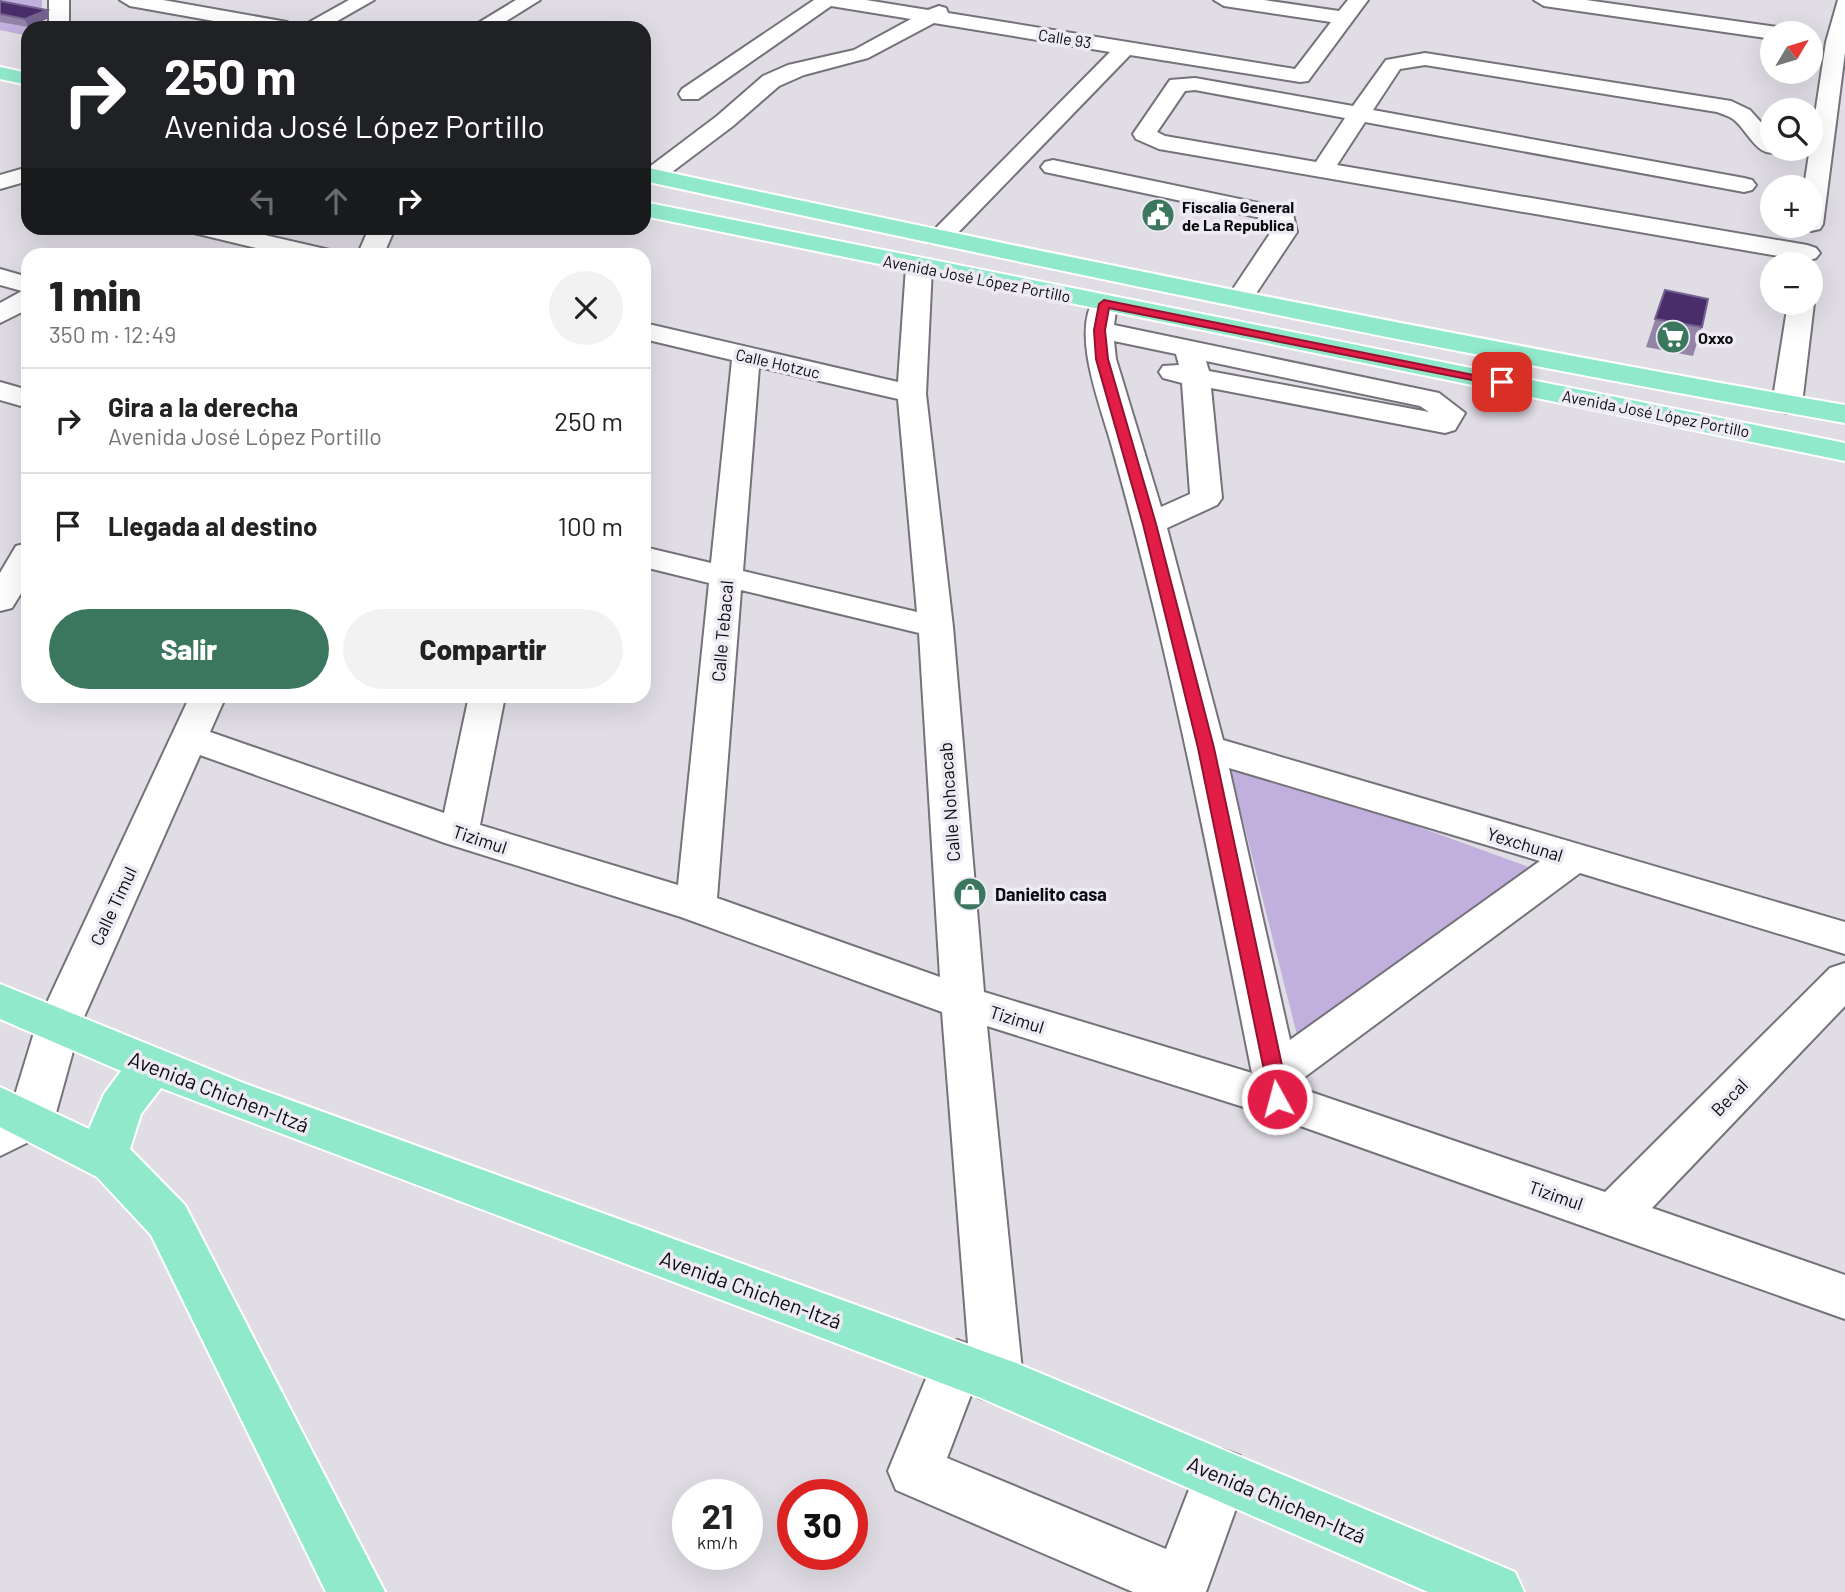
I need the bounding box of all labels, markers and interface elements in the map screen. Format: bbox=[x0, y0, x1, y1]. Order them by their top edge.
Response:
north arrow bbox=[1760, 21, 1824, 84]
map controls bbox=[1760, 21, 1823, 315]
street label: Calle 93 bbox=[1037, 24, 1093, 52]
text: 250 m bbox=[164, 46, 297, 105]
icon: right bbox=[49, 49, 140, 140]
button: search bbox=[1760, 98, 1823, 161]
text: Avenida José López Portillo bbox=[164, 106, 545, 144]
button: + bbox=[1760, 175, 1823, 238]
icon: left bbox=[244, 182, 282, 220]
icon: ahead bbox=[317, 182, 355, 220]
icon: right bbox=[390, 182, 428, 220]
public building icon: Fiscalia General de La Republica bbox=[1139, 196, 1177, 234]
place label: Fiscalia General de La Republica bbox=[1182, 197, 1294, 234]
street label: Avenida José López Portillo bbox=[882, 251, 1072, 305]
button: − bbox=[1760, 252, 1823, 315]
text: 1 min bbox=[49, 269, 141, 319]
button: close bbox=[549, 271, 623, 345]
supermarket icon: Oxxo bbox=[1654, 318, 1692, 356]
text: 350 m · 12:49 bbox=[49, 320, 176, 348]
place label: Oxxo bbox=[1698, 328, 1734, 347]
street label: Calle Hotzuc bbox=[734, 344, 822, 382]
pin bbox=[1472, 352, 1532, 412]
icon: arrive bbox=[1483, 363, 1521, 401]
street label: Avenida José López Portillo bbox=[1561, 386, 1751, 440]
text: Gira a la derecha bbox=[108, 391, 298, 422]
icon: right bbox=[49, 402, 87, 440]
text: 250 m bbox=[554, 405, 623, 436]
text: Avenida José López Portillo bbox=[108, 422, 382, 450]
icon: arrive bbox=[49, 507, 87, 545]
text: Llegada al destino bbox=[108, 510, 317, 541]
text: 100 m bbox=[558, 510, 623, 541]
street label: Calle Tebacal bbox=[707, 579, 737, 683]
button: Salir bbox=[49, 609, 329, 689]
button: Compartir bbox=[343, 609, 623, 689]
street label: Calle Nohcacab bbox=[934, 741, 964, 863]
street label: Tizimul bbox=[450, 820, 510, 858]
street label: Yexchunal bbox=[1484, 822, 1566, 866]
street label: Calle Timul bbox=[85, 863, 141, 949]
shop icon: Danielito casa bbox=[951, 875, 989, 913]
place label: Danielito casa bbox=[995, 883, 1107, 905]
street label: Tizimul bbox=[987, 1000, 1047, 1038]
street label: Avenida Chichen-Itzá bbox=[125, 1045, 313, 1137]
position arrow bbox=[1240, 1062, 1314, 1136]
street label: Becal bbox=[1706, 1074, 1752, 1120]
street label: Tizimul bbox=[1526, 1176, 1586, 1214]
street label: Avenida Chichen-Itzá bbox=[657, 1245, 845, 1333]
street label: Avenida Chichen-Itzá bbox=[1184, 1450, 1370, 1548]
speed limit sign: 30 bbox=[777, 1479, 868, 1570]
text: 21 bbox=[702, 1494, 733, 1536]
text: km/h bbox=[697, 1531, 738, 1553]

